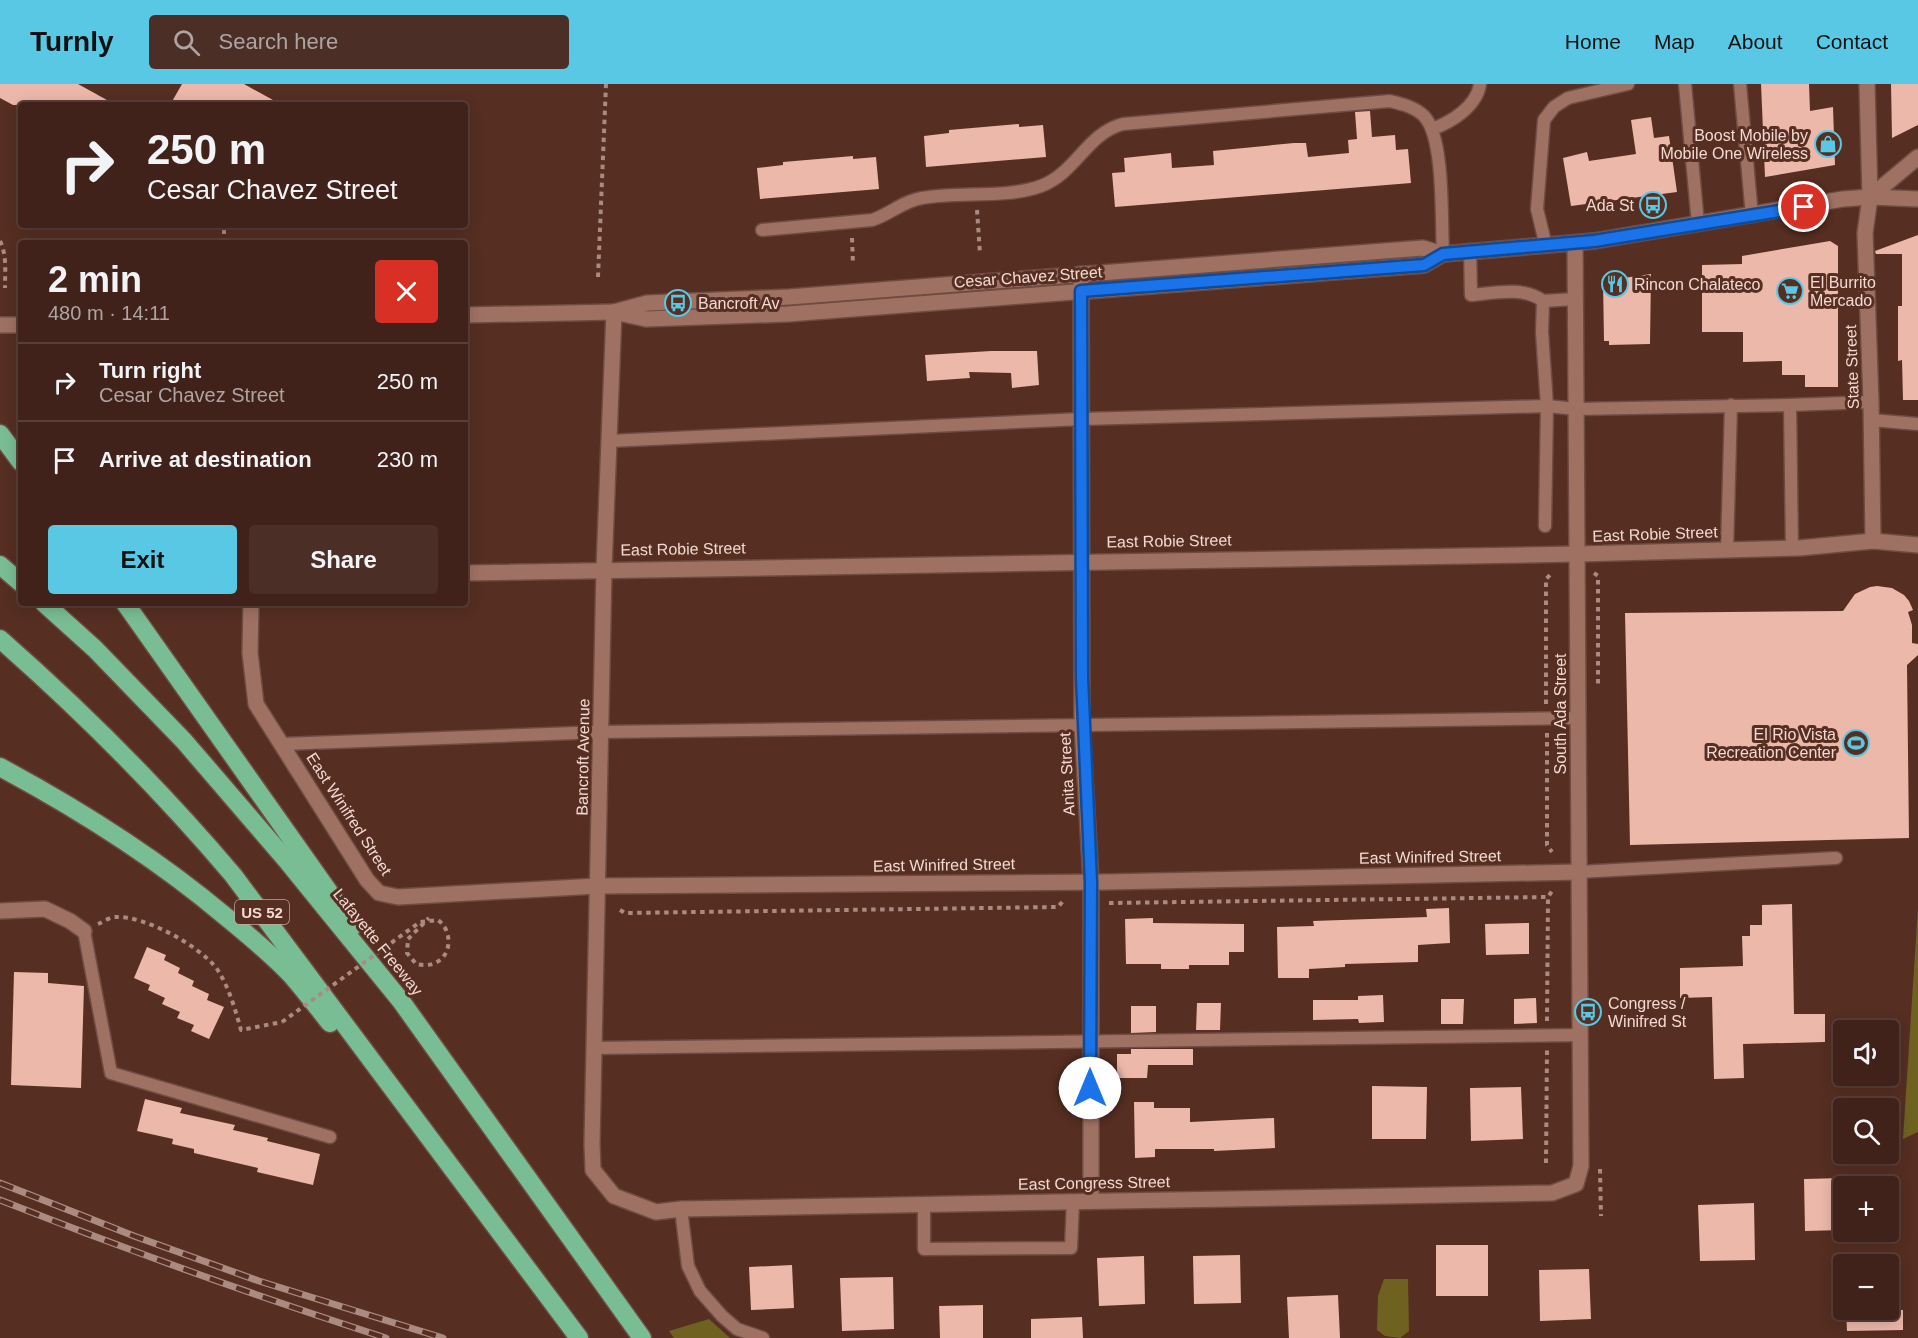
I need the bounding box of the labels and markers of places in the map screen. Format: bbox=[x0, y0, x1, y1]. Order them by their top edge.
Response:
place label: Boost Mobile by Mobile One Wireless bbox=[1660, 127, 1808, 162]
shop icon: Boost Mobile by Mobile One Wireless bbox=[1813, 129, 1843, 159]
pin bbox=[1778, 181, 1829, 232]
bus stop icon: Ada St bbox=[1638, 190, 1668, 220]
place label: Ada St bbox=[1586, 197, 1635, 214]
restaurant icon: Rincon Chalateco bbox=[1600, 269, 1630, 299]
place label: El Burrito Mercado bbox=[1810, 274, 1876, 309]
place label: Rincon Chalateco bbox=[1634, 276, 1760, 293]
supermarket icon: El Burrito Mercado bbox=[1775, 276, 1805, 306]
bus stop icon: Bancroft Av bbox=[663, 288, 693, 318]
place label: Bancroft Av bbox=[698, 295, 780, 312]
place label: El Rio Vista Recreation Center bbox=[1706, 726, 1837, 761]
sports icon: El Rio Vista Recreation Center bbox=[1841, 728, 1871, 758]
place label: Congress / Winifred St bbox=[1608, 995, 1687, 1030]
bus stop icon: Congress / Winifred St bbox=[1573, 997, 1603, 1027]

